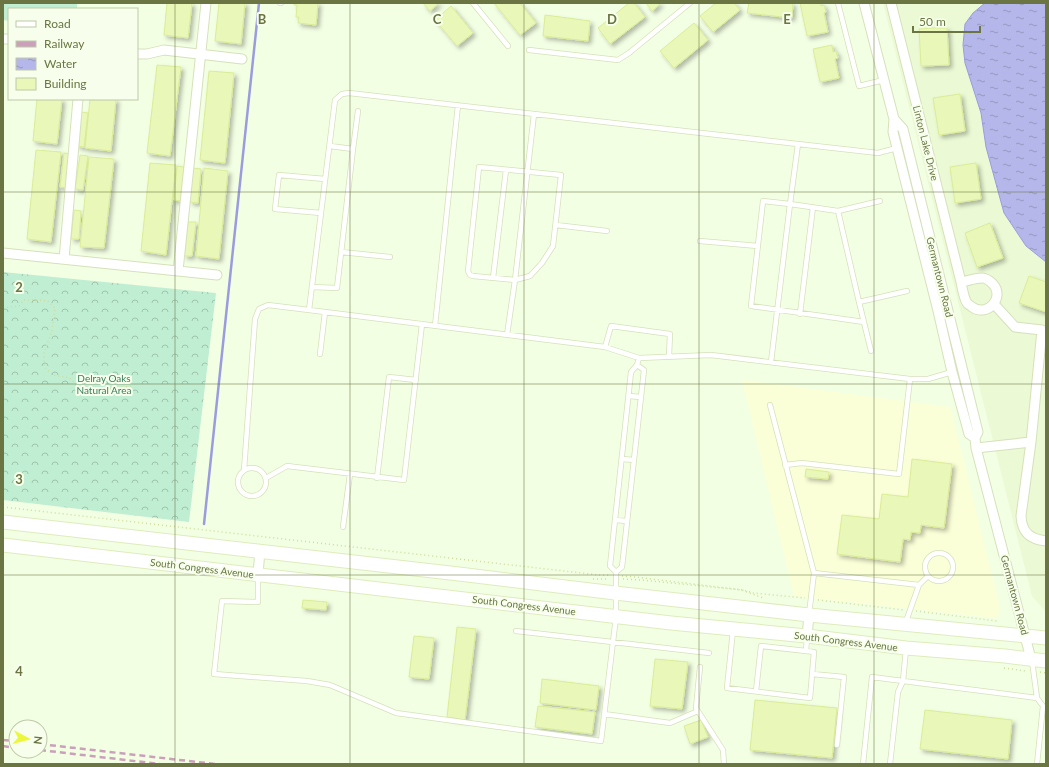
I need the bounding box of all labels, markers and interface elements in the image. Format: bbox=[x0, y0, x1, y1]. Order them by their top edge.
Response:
legend bbox=[8, 8, 138, 100]
scale bar bbox=[913, 8, 980, 34]
text: B bbox=[258, 11, 267, 27]
text: C bbox=[433, 11, 442, 27]
text: D bbox=[607, 11, 617, 27]
text: E bbox=[783, 11, 791, 27]
text: 50 m bbox=[919, 14, 946, 29]
text: Road bbox=[44, 16, 71, 31]
text: Railway bbox=[44, 36, 85, 51]
text: Water bbox=[44, 56, 77, 71]
text: Building bbox=[44, 76, 87, 91]
street label: Linton Lake Drive bbox=[911, 104, 941, 182]
street label: Germantown Road bbox=[924, 236, 956, 318]
text: 2 bbox=[15, 279, 23, 295]
park label: Delray Oaks Natural Area bbox=[76, 372, 132, 396]
text: 3 bbox=[15, 471, 23, 487]
street label: Germantown Road bbox=[999, 554, 1031, 636]
street label: South Congress Avenue bbox=[150, 556, 254, 580]
street label: South Congress Avenue bbox=[472, 593, 576, 617]
street label: South Congress Avenue bbox=[794, 629, 898, 653]
text: 4 bbox=[15, 663, 23, 679]
north arrow bbox=[8, 719, 48, 759]
text: N bbox=[31, 735, 45, 745]

